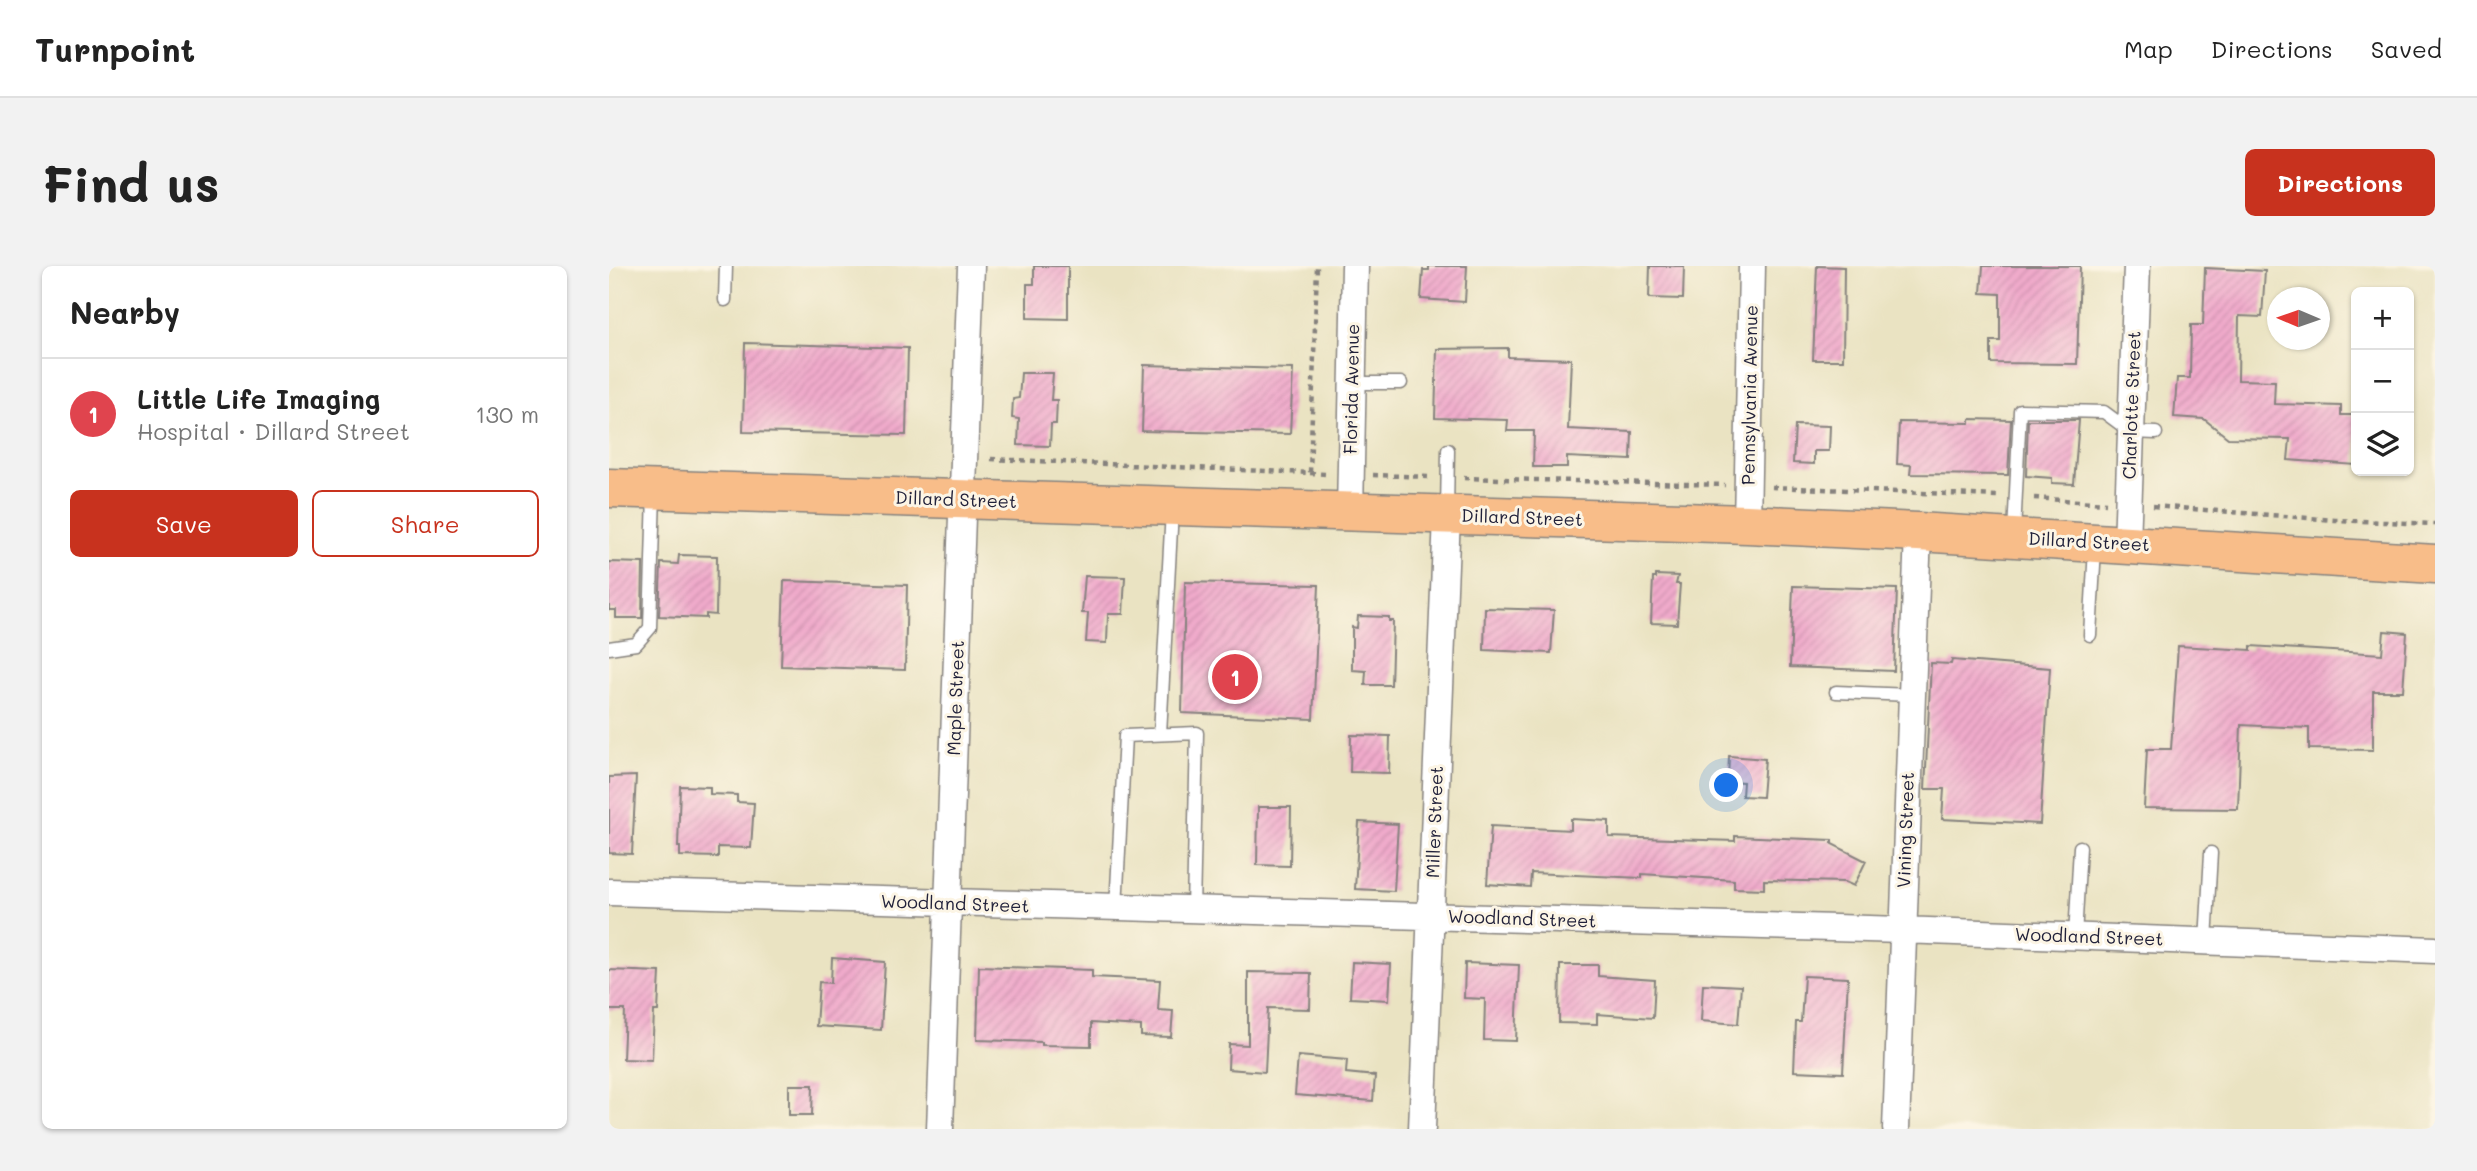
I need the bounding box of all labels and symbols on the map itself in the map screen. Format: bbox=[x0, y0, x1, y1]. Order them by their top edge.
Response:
north arrow bbox=[2267, 287, 2330, 350]
street label: Pennsylvania Avenue bbox=[1735, 305, 1763, 485]
street label: Florida Avenue bbox=[1338, 324, 1364, 454]
street label: Charlotte Street bbox=[2116, 330, 2146, 480]
street label: Dillard Street bbox=[895, 485, 1017, 513]
street label: Dillard Street bbox=[1461, 503, 1583, 531]
street label: Dillard Street bbox=[2028, 526, 2150, 556]
street label: Maple Street bbox=[941, 640, 969, 756]
pin: 1 bbox=[1212, 651, 1258, 703]
street label: Miller Street bbox=[1420, 766, 1448, 878]
your location bbox=[1709, 768, 1743, 802]
street label: Vining Street bbox=[1891, 772, 1919, 888]
street label: Woodland Street bbox=[880, 888, 1030, 918]
street label: Woodland Street bbox=[1447, 903, 1597, 933]
street label: Woodland Street bbox=[2014, 921, 2164, 951]

